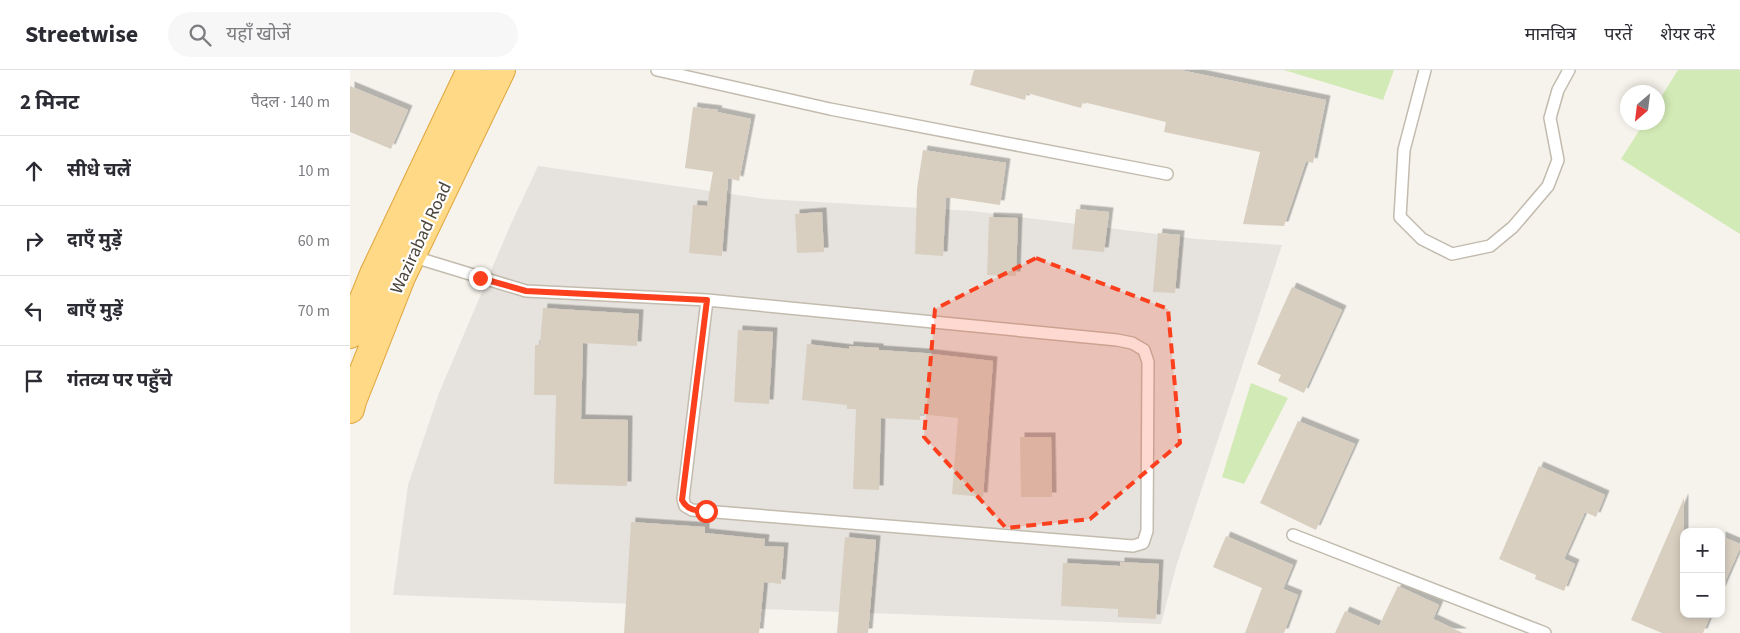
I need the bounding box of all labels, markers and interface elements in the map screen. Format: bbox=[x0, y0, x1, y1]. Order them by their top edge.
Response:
search box bbox=[168, 12, 518, 57]
text: Streetwise bbox=[25, 17, 138, 52]
icon: search bbox=[186, 21, 214, 49]
text: यहाँ खोजें bbox=[226, 21, 291, 48]
text: मानचित्र bbox=[1525, 22, 1576, 47]
text: परतें bbox=[1604, 22, 1632, 47]
text: शेयर करें bbox=[1660, 22, 1715, 47]
north arrow bbox=[1620, 85, 1665, 130]
text: 2 मिनट bbox=[20, 87, 79, 117]
text: पैदल · 140 m bbox=[251, 91, 330, 113]
icon: ahead bbox=[20, 157, 48, 185]
text: सीधे चलें bbox=[67, 157, 131, 184]
text: 10 m bbox=[298, 160, 330, 182]
street label: Wazirabad Road bbox=[384, 178, 458, 298]
icon: right bbox=[20, 227, 48, 255]
text: दाएँ मुड़ें bbox=[67, 227, 122, 254]
text: 60 m bbox=[298, 230, 330, 252]
route end bbox=[469, 267, 492, 290]
icon: left bbox=[20, 297, 48, 325]
text: बाएँ मुड़ें bbox=[67, 297, 123, 324]
text: 70 m bbox=[298, 300, 330, 322]
icon: arrive bbox=[20, 367, 48, 395]
text: गंतव्य पर पहुँचे bbox=[67, 367, 172, 394]
route start bbox=[695, 500, 718, 523]
map controls bbox=[1680, 528, 1725, 618]
button: + bbox=[1680, 528, 1725, 573]
button: − bbox=[1680, 573, 1725, 618]

